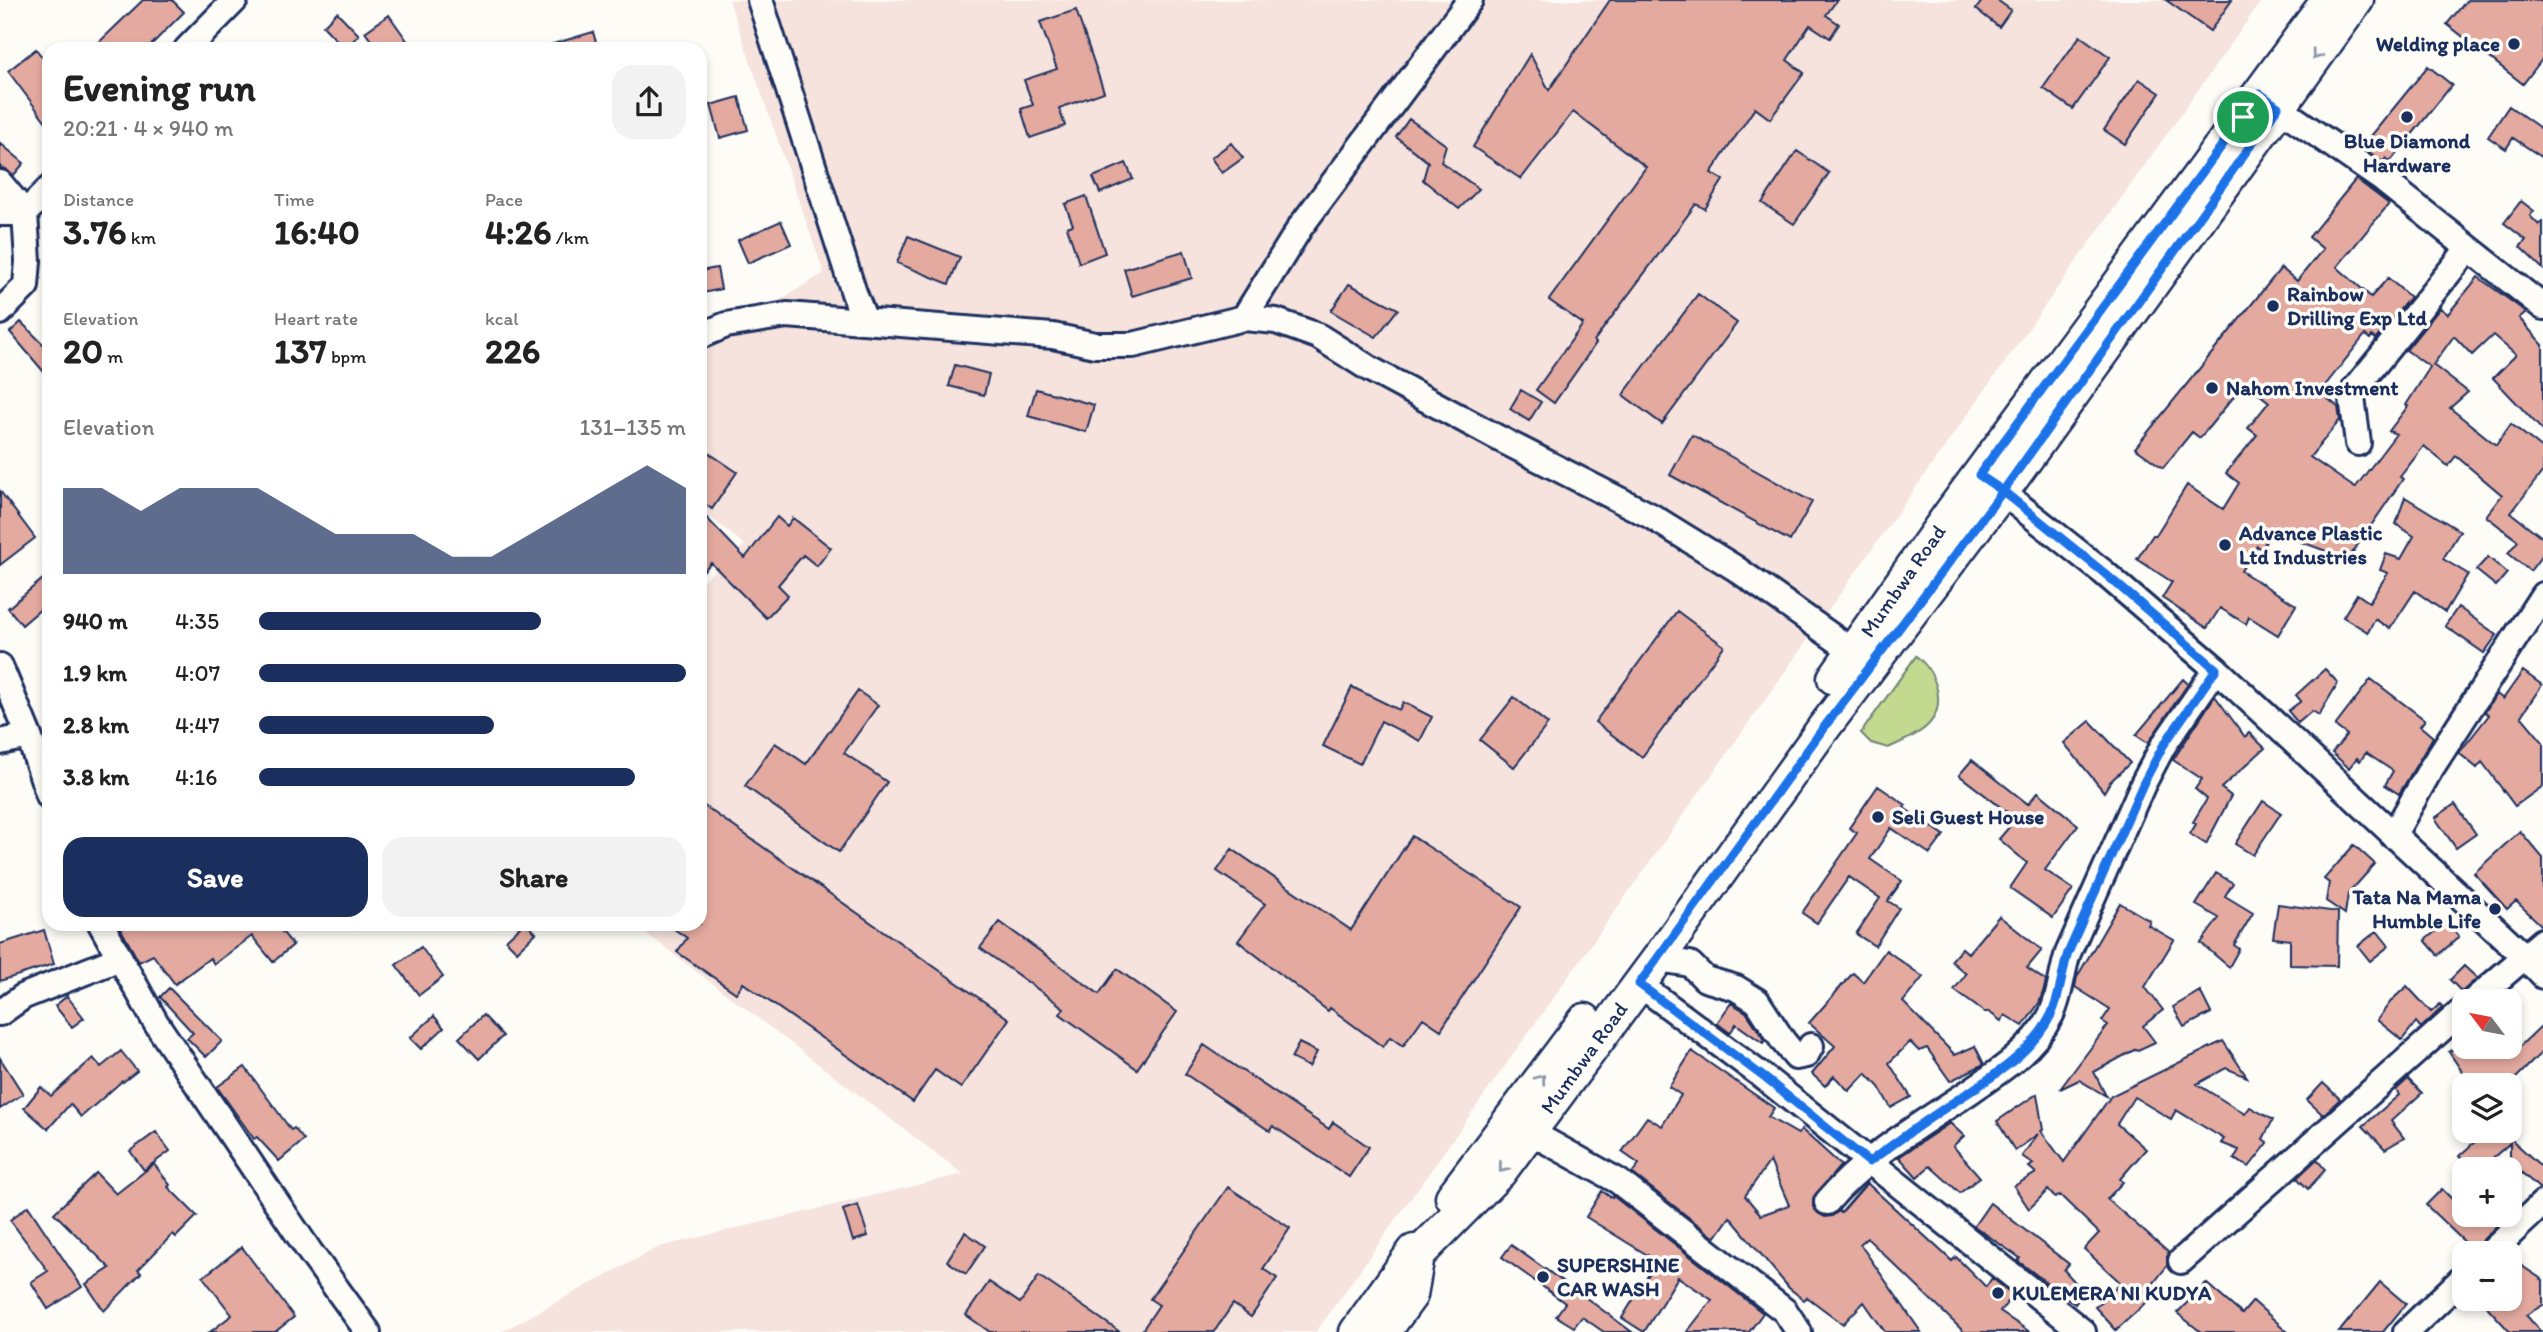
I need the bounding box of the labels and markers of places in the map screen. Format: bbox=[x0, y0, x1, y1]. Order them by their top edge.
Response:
place label: Welding place bbox=[2376, 31, 2500, 57]
marker: Welding place bbox=[2506, 36, 2522, 52]
pin bbox=[2213, 87, 2273, 147]
marker: Blue Diamond Hardware bbox=[2399, 109, 2415, 125]
place label: Blue Diamond Hardware bbox=[2344, 128, 2471, 177]
place label: Rainbow Drilling Exp Ltd bbox=[2287, 281, 2427, 331]
marker: Rainbow Drilling Exp Ltd bbox=[2265, 298, 2281, 314]
place label: Nahom Investment bbox=[2226, 375, 2398, 400]
marker: Nahom Investment bbox=[2204, 380, 2220, 396]
place label: Advance Plastic Ltd Industries bbox=[2238, 520, 2383, 569]
marker: Advance Plastic Ltd Industries bbox=[2217, 537, 2233, 553]
place label: Seli Guest House bbox=[1892, 804, 2044, 829]
marker: Seli Guest House bbox=[1870, 809, 1886, 825]
place label: Tata Na Mama Humble Life bbox=[2351, 884, 2482, 933]
marker: Tata Na Mama Humble Life bbox=[2487, 901, 2503, 917]
place label: SUPERSHINE CAR WASH bbox=[1557, 1252, 1680, 1301]
marker: SUPERSHINE CAR WASH bbox=[1535, 1269, 1551, 1285]
place label: KULEMERA NI KUDYA bbox=[2012, 1280, 2212, 1305]
marker: KULEMERA NI KUDYA bbox=[1990, 1285, 2006, 1301]

